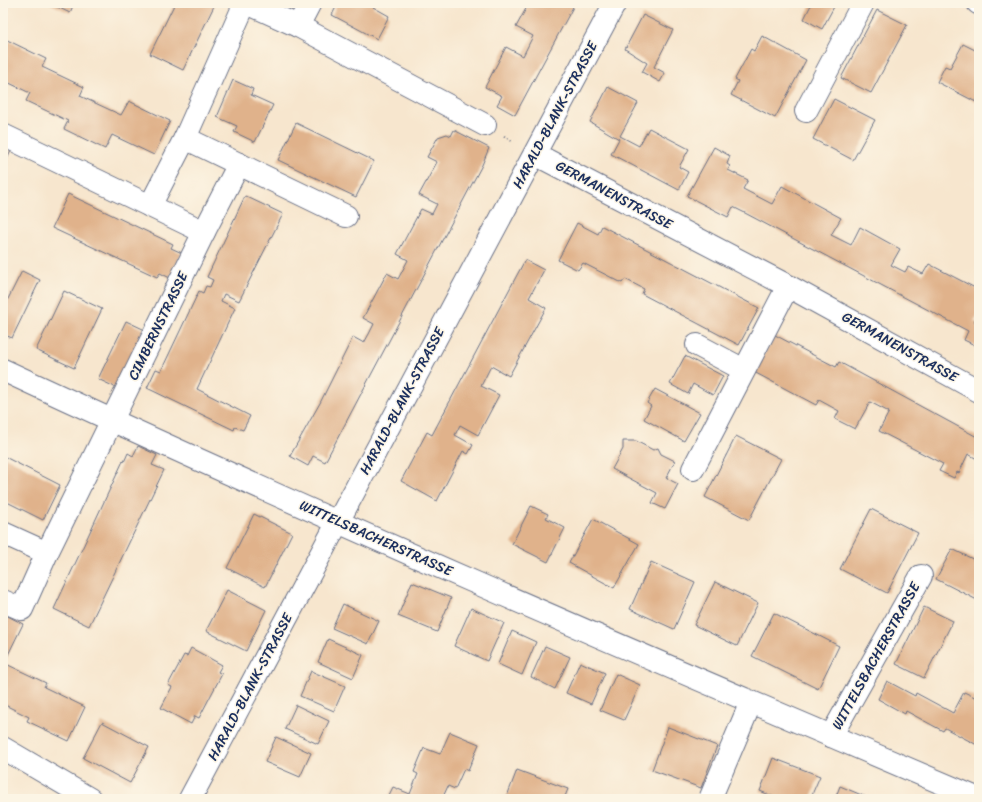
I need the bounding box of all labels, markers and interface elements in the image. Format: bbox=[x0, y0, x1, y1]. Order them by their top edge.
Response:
street label: HARALD-BLANK-STRASSE bbox=[505, 36, 605, 193]
street label: GERMANENSTRASSE bbox=[551, 154, 678, 237]
street label: CIMBERNSTRASSE bbox=[121, 266, 196, 385]
street label: GERMANENSTRASSE bbox=[837, 305, 964, 390]
street label: HARALD-BLANK-STRASSE bbox=[352, 322, 452, 479]
street label: WITTELSBACHERSTRASSE bbox=[295, 493, 458, 584]
street label: WITTELSBACHERSTRASSE bbox=[825, 576, 928, 734]
street label: HARALD-BLANK-STRASSE bbox=[200, 608, 300, 765]

